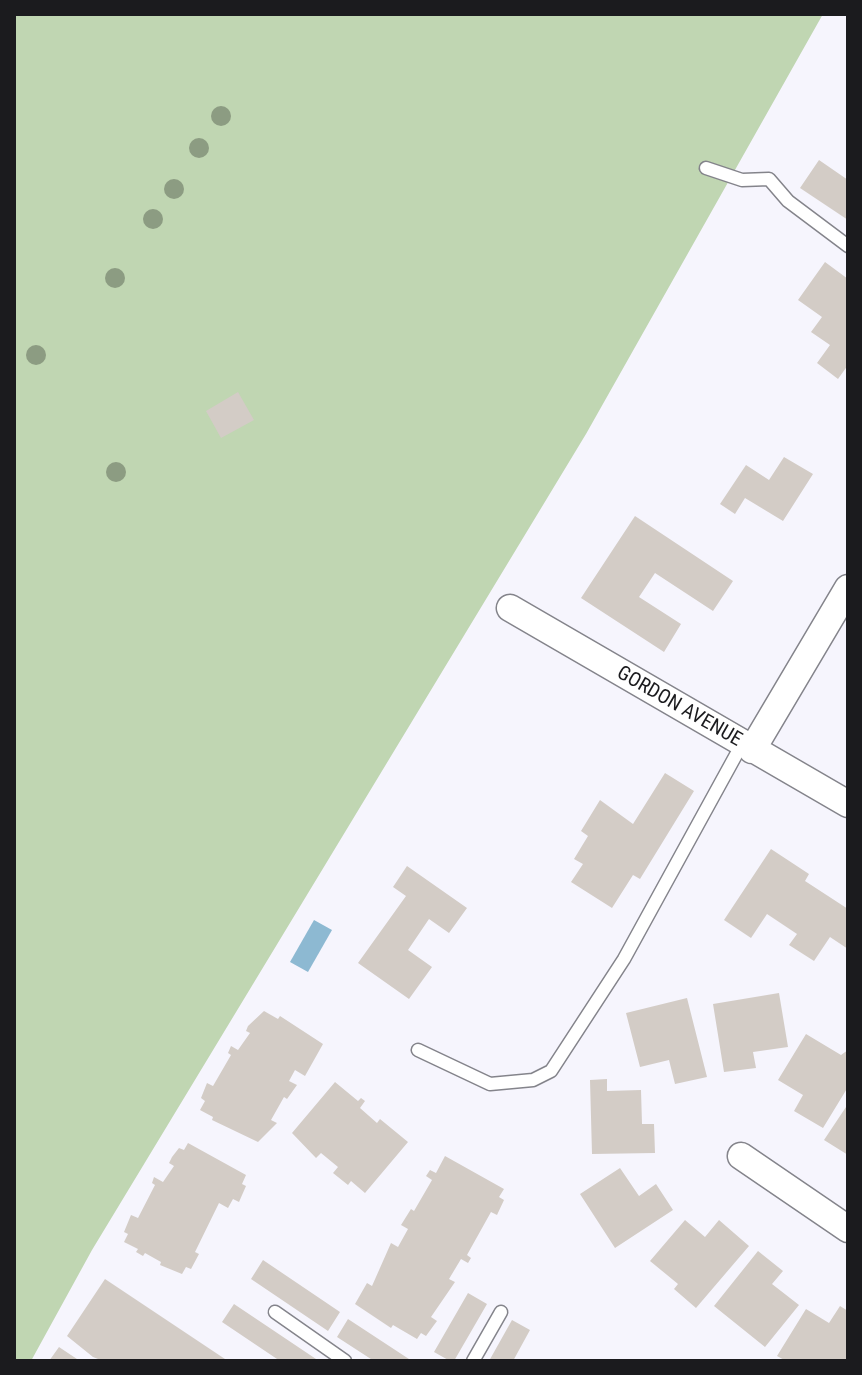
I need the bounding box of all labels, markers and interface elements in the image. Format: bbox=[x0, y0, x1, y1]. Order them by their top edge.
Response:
street label: GORDON AVENUE bbox=[612, 662, 746, 752]

